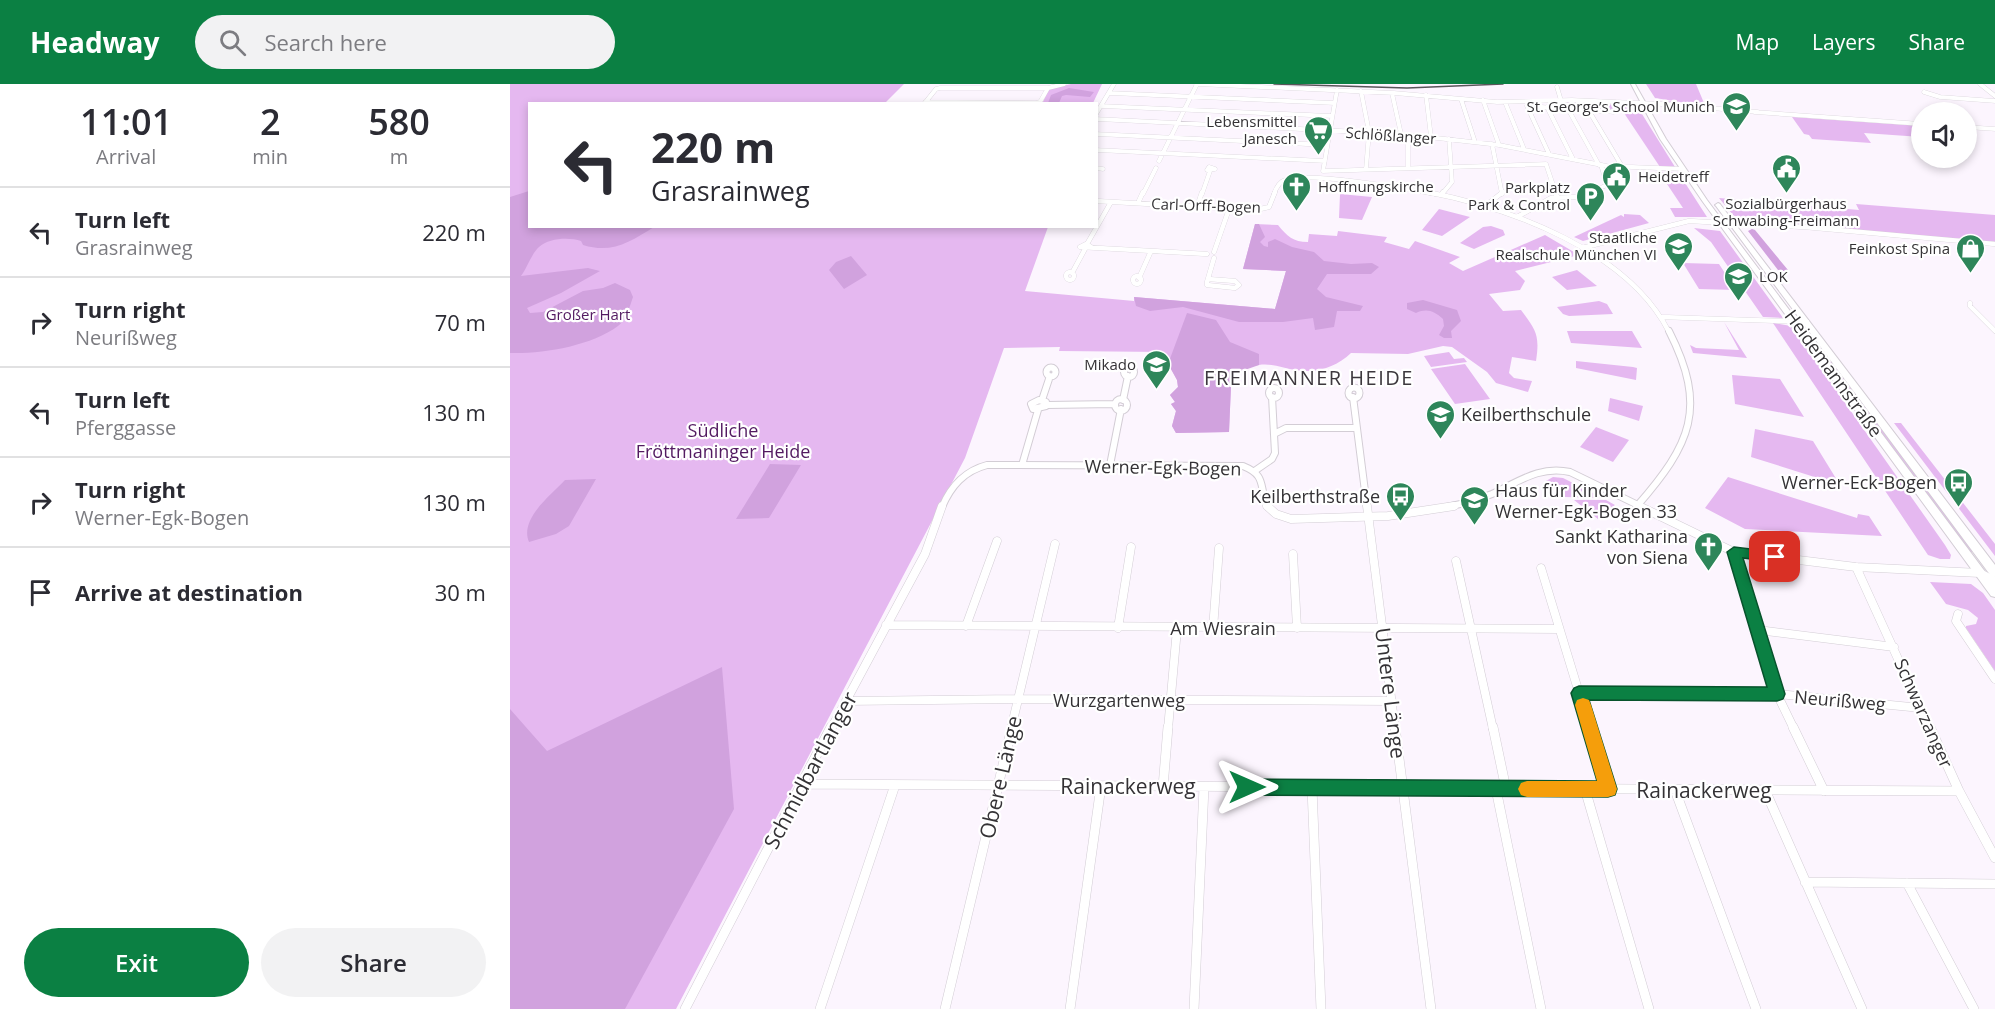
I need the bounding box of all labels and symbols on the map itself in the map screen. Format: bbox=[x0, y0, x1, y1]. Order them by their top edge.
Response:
school or university icon: St. George’s School Munich bbox=[1720, 90, 1752, 132]
place label: St. George’s School Munich bbox=[1527, 96, 1715, 116]
place label: Lebensmittel Janesch bbox=[1206, 111, 1297, 148]
supermarket icon: Lebensmittel Janesch bbox=[1302, 114, 1334, 156]
street label: Schlößlanger bbox=[1345, 122, 1437, 148]
public building icon: Sozialbürgerhaus Schwabing-Freimann bbox=[1770, 152, 1802, 194]
public building icon: Heidetreff bbox=[1601, 160, 1633, 202]
place label: Heidetreff bbox=[1638, 166, 1710, 186]
church icon: Hoffnungskirche bbox=[1281, 170, 1313, 212]
place label: Hoffnungskirche bbox=[1318, 176, 1434, 196]
place label: Parkplatz Park & Control bbox=[1468, 177, 1570, 214]
parking icon: Parkplatz Park & Control bbox=[1575, 180, 1607, 222]
street label: Carl-Orff-Bogen bbox=[1151, 193, 1261, 217]
place label: Sozialbürgerhaus Schwabing-Freimann bbox=[1713, 193, 1859, 230]
place label: Staatliche Realschule München VI bbox=[1495, 227, 1657, 264]
school or university icon: Staatliche Realschule München VI bbox=[1662, 230, 1694, 272]
shop icon: Feinkost Spina bbox=[1955, 232, 1987, 274]
place label: Feinkost Spina bbox=[1849, 238, 1950, 258]
school or university icon: LOK bbox=[1722, 260, 1754, 302]
place label: LOK bbox=[1759, 266, 1788, 286]
park label: Großer Hart bbox=[546, 304, 630, 324]
street label: Heidemannstraße bbox=[1780, 305, 1888, 441]
school or university icon: Mikado bbox=[1141, 348, 1173, 390]
place label: Mikado bbox=[1084, 354, 1136, 374]
district label: FREIMANNER HEIDE bbox=[1204, 364, 1414, 391]
school or university icon: Keilberthschule bbox=[1424, 398, 1456, 440]
place label: Keilberthschule bbox=[1461, 402, 1591, 426]
park label: Südliche Fröttmaninger Heide bbox=[636, 418, 810, 463]
street label: Werner-Egk-Bogen bbox=[1084, 454, 1242, 480]
bus stop icon: Werner-Eck-Bogen bbox=[1942, 466, 1974, 508]
place label: Werner-Eck-Bogen bbox=[1781, 470, 1937, 494]
place label: Haus für Kinder Werner-Egk-Bogen 33 bbox=[1495, 478, 1677, 523]
bus stop icon: Keilberthstraße bbox=[1385, 480, 1417, 522]
place label: Keilberthstraße bbox=[1250, 484, 1380, 508]
school or university icon: Haus für Kinder Werner-Egk-Bogen 33 bbox=[1458, 484, 1490, 526]
place label: Sankt Katharina von Siena bbox=[1555, 524, 1688, 569]
church icon: Sankt Katharina von Siena bbox=[1693, 530, 1725, 572]
pin bbox=[1749, 531, 1800, 582]
street label: Am Wiesrain bbox=[1170, 616, 1276, 640]
street label: Untere Länge bbox=[1369, 626, 1413, 760]
street label: Schwarzanger bbox=[1889, 654, 1959, 772]
street label: Neurißweg bbox=[1793, 684, 1887, 716]
street label: Schmidbartlanger bbox=[757, 686, 863, 854]
street label: Wurzgartenweg bbox=[1053, 688, 1185, 712]
street label: Obere Länge bbox=[972, 713, 1028, 841]
position arrow bbox=[1215, 755, 1279, 819]
street label: Rainackerweg bbox=[1060, 772, 1196, 800]
street label: Rainackerweg bbox=[1636, 776, 1772, 804]

